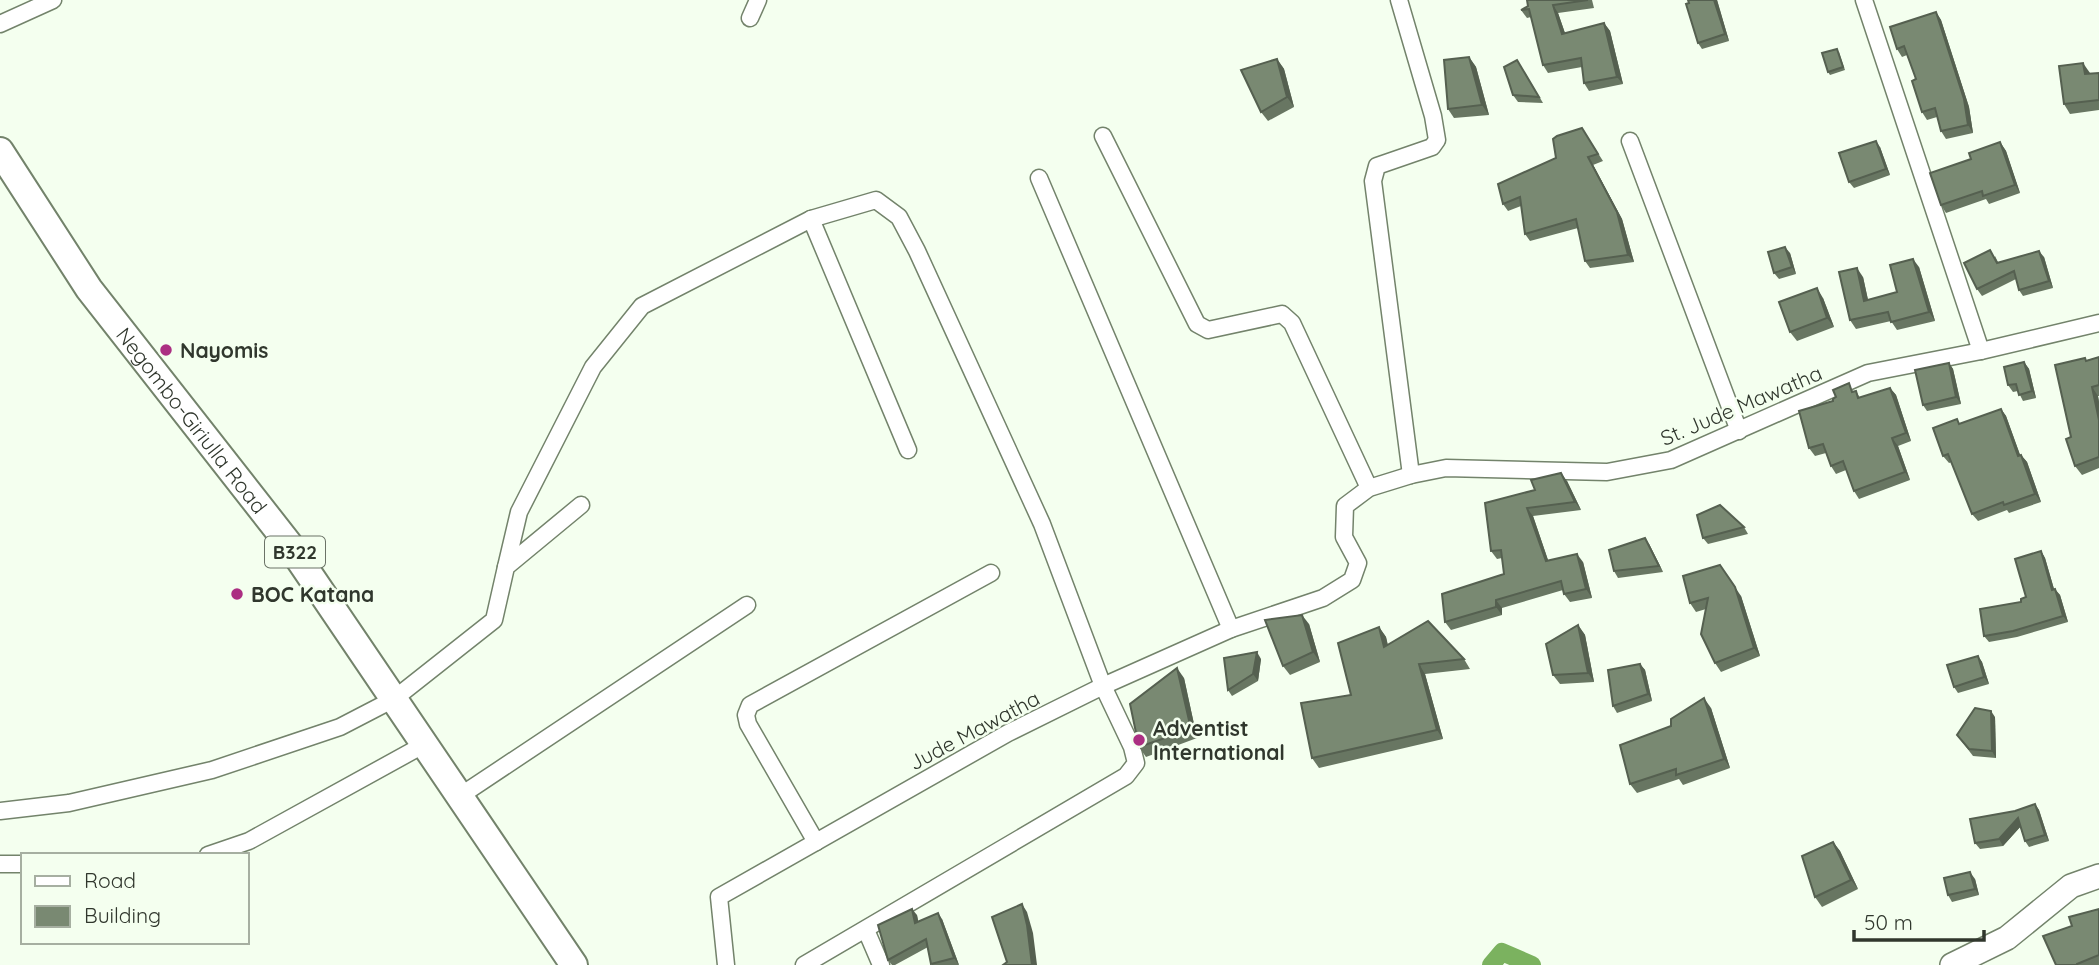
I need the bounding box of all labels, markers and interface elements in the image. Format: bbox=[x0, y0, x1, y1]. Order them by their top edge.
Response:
street label: Negombo-Giriulla Road bbox=[111, 322, 273, 519]
place label: Nayomis bbox=[180, 337, 268, 363]
marker: Nayomis bbox=[158, 342, 174, 358]
street label: St. Jude Mawatha bbox=[1656, 359, 1826, 451]
road number: B322 bbox=[265, 537, 325, 568]
place label: BOC Katana bbox=[251, 581, 374, 607]
marker: BOC Katana bbox=[229, 586, 245, 602]
street label: Jude Mawatha bbox=[904, 685, 1044, 775]
place label: Adventist International bbox=[1153, 715, 1285, 765]
marker: Adventist International bbox=[1131, 732, 1147, 748]
legend bbox=[21, 853, 248, 944]
text: Road bbox=[84, 867, 136, 893]
scale bar bbox=[1854, 898, 1983, 942]
text: Building bbox=[84, 902, 161, 928]
text: 50 m bbox=[1864, 909, 1913, 935]

